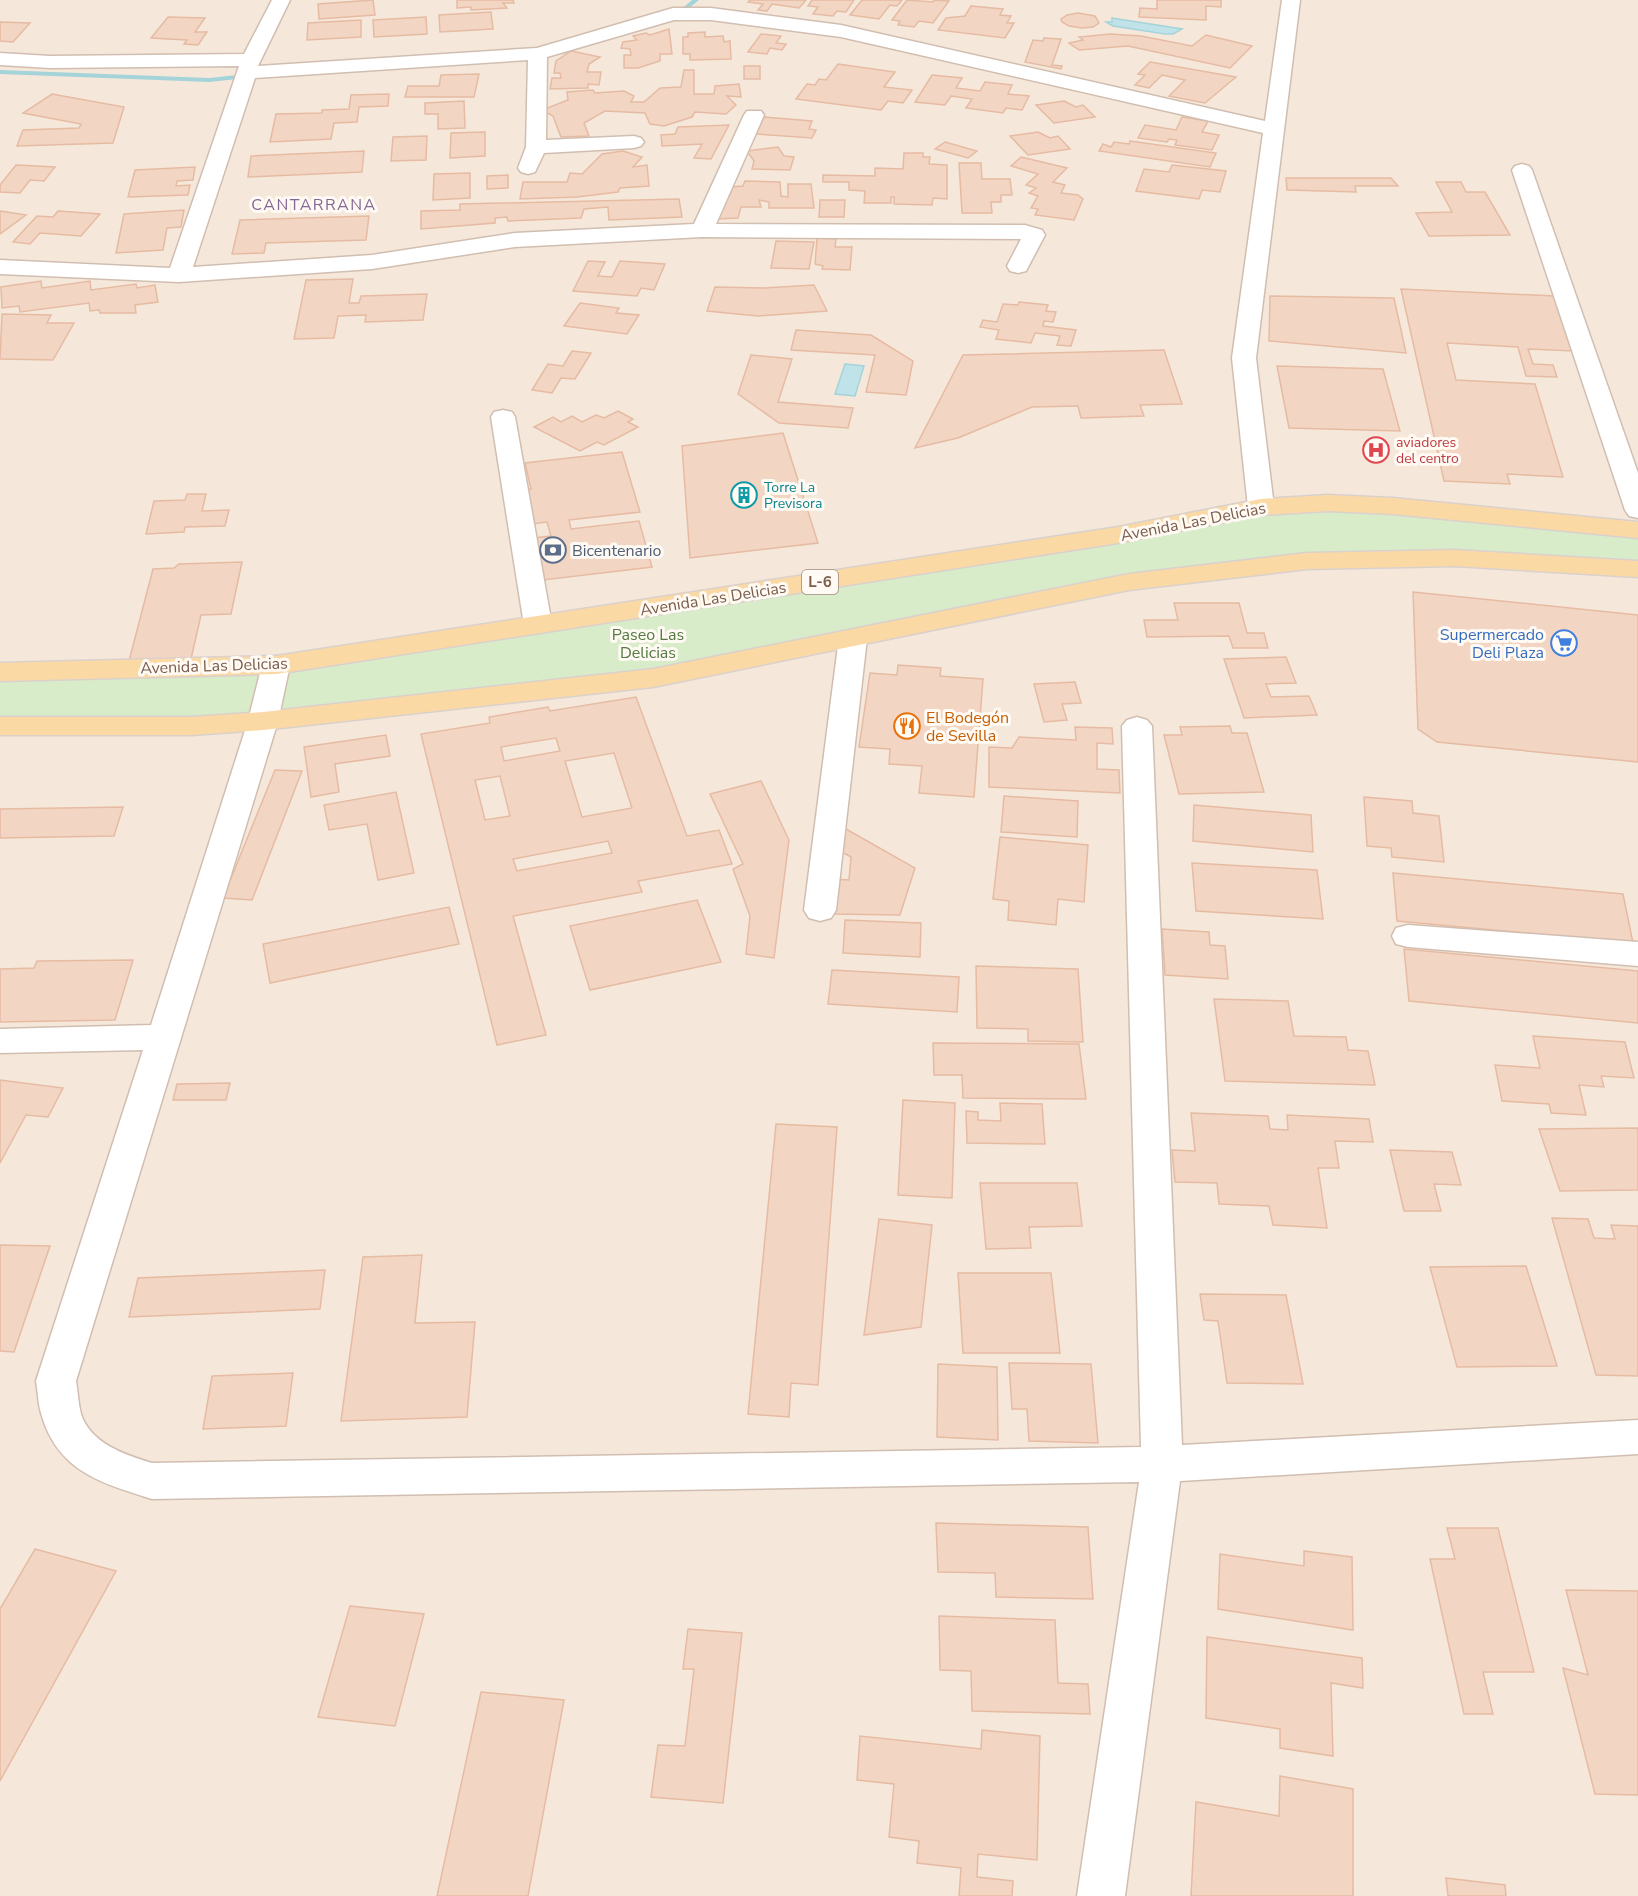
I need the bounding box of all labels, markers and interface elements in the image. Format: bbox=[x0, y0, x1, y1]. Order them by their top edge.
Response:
district label: CANTARRANA bbox=[251, 194, 377, 216]
place label: aviadores del centro bbox=[1396, 433, 1459, 468]
hospital icon: aviadores del centro bbox=[1361, 435, 1391, 465]
place label: Torre La Previsora bbox=[764, 478, 822, 513]
building icon: Torre La Previsora bbox=[729, 480, 759, 510]
street label: Avenida Las Delicias bbox=[1119, 497, 1268, 547]
bank icon: Bicentenario bbox=[538, 535, 568, 565]
place label: Bicentenario bbox=[572, 540, 661, 562]
road number: L-6 bbox=[802, 570, 838, 594]
street label: Avenida Las Delicias bbox=[638, 577, 788, 621]
park label: Paseo Las Delicias bbox=[612, 624, 684, 664]
place label: Supermercado Deli Plaza bbox=[1440, 624, 1544, 664]
supermarket icon: Supermercado Deli Plaza bbox=[1549, 628, 1579, 658]
street label: Avenida Las Delicias bbox=[140, 652, 288, 680]
place label: El Bodegón de Sevilla bbox=[926, 707, 1009, 747]
restaurant icon: El Bodegón de Sevilla bbox=[892, 711, 922, 741]

